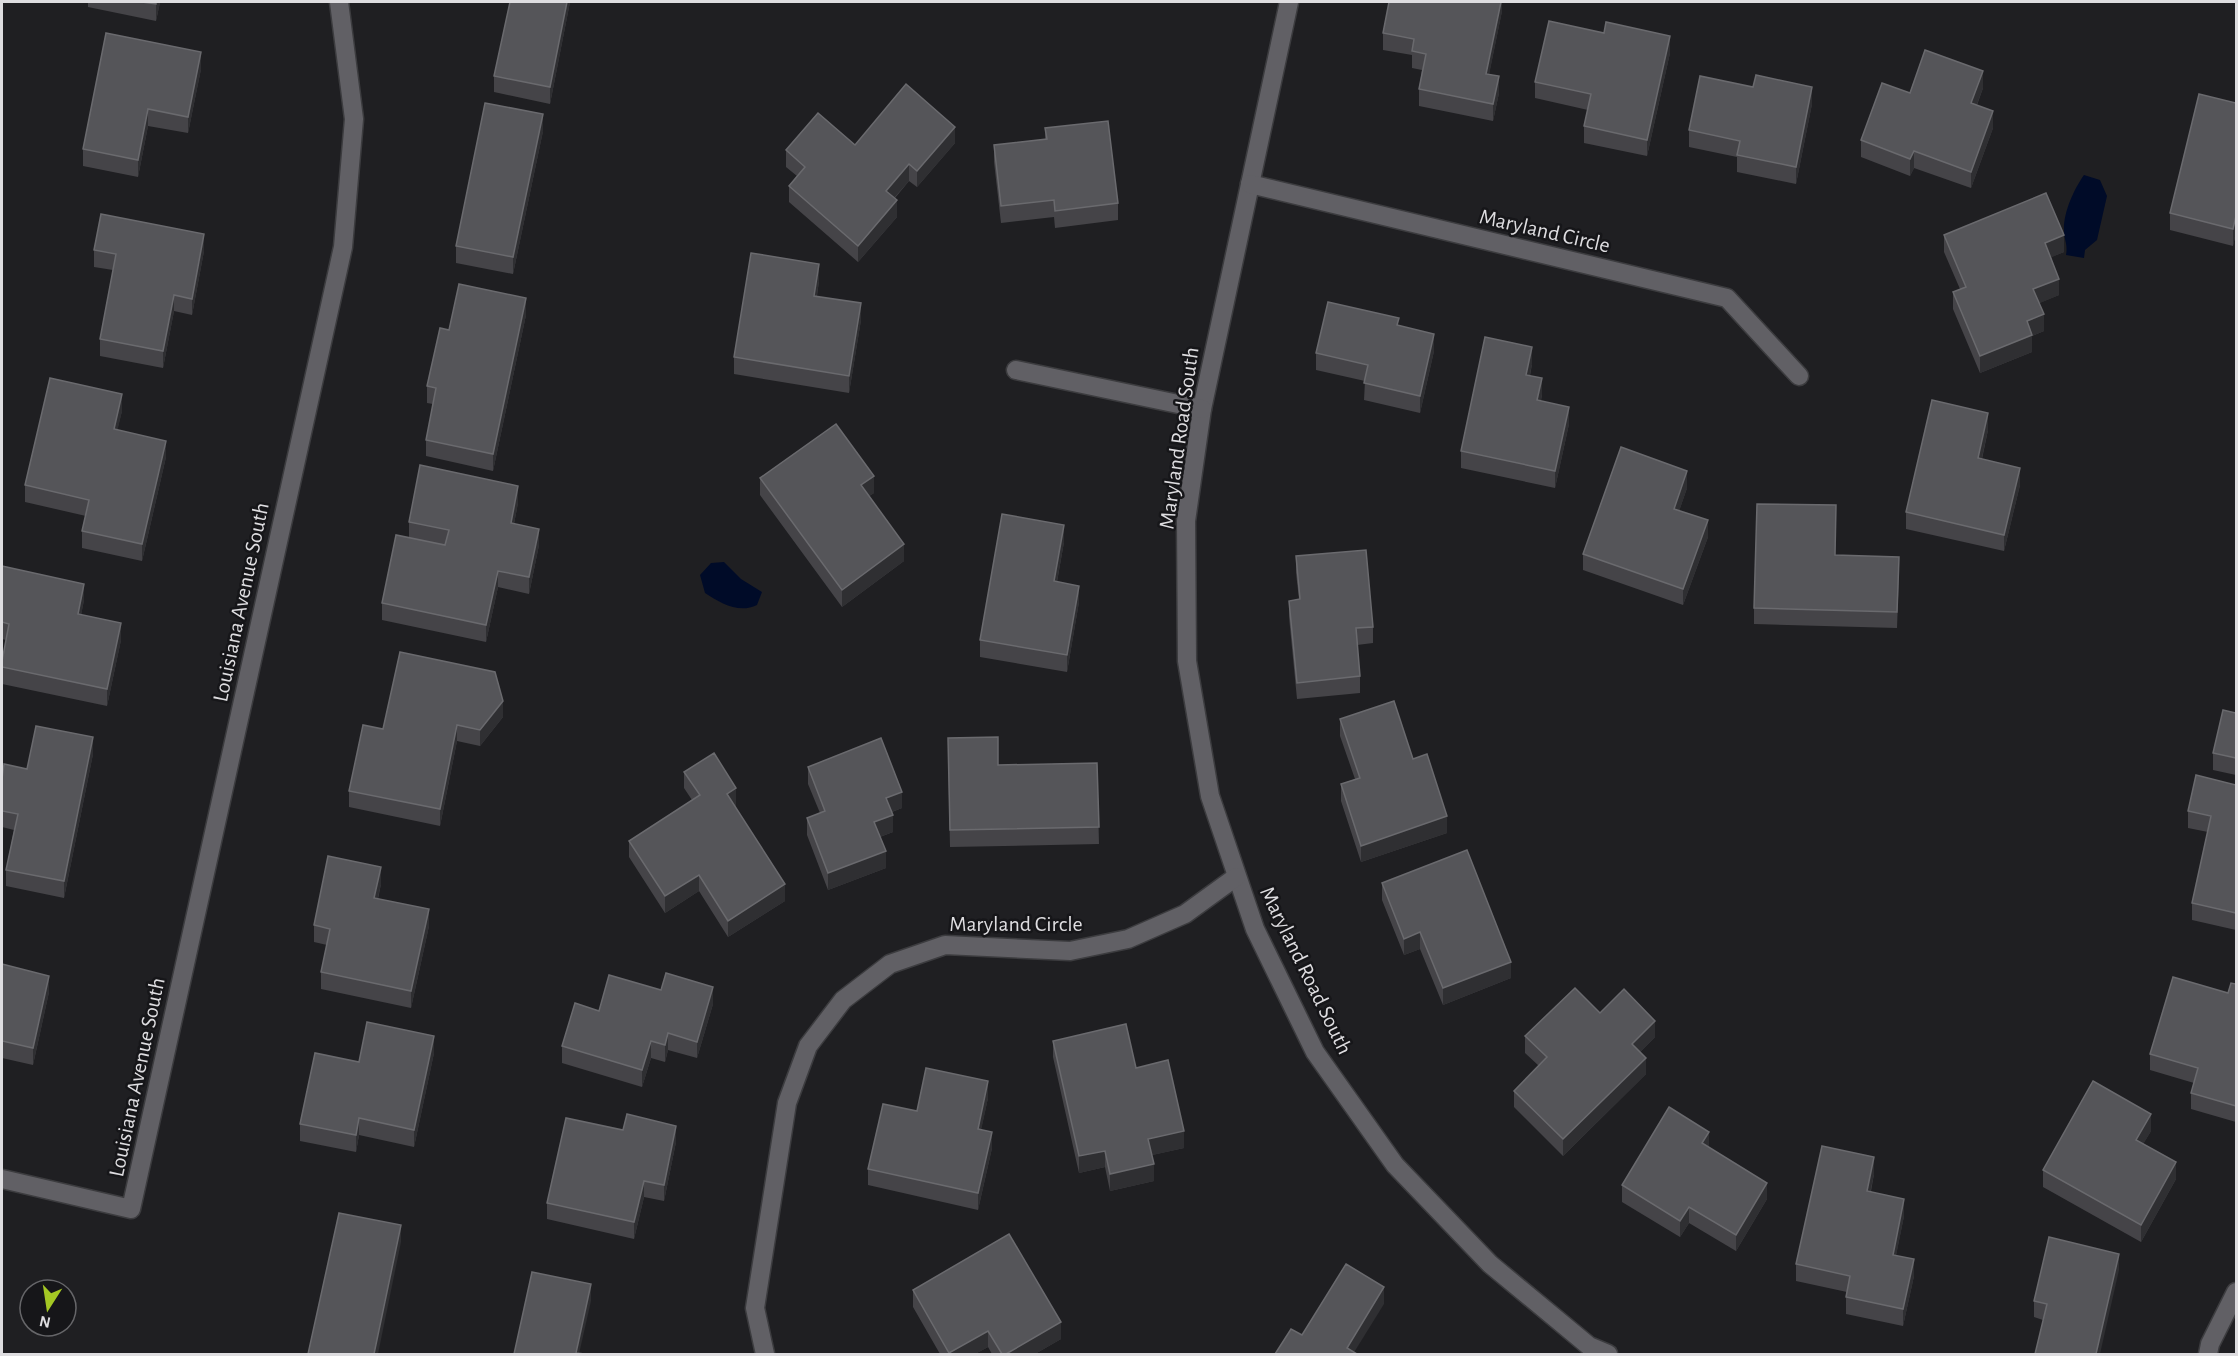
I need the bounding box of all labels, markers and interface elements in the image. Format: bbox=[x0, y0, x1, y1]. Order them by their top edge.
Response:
street label: Maryland Circle bbox=[1477, 205, 1612, 257]
street label: Maryland Road South bbox=[1155, 346, 1203, 530]
street label: Louisiana Avenue South bbox=[209, 501, 273, 704]
street label: Maryland Road South bbox=[1256, 883, 1356, 1058]
street label: Maryland Circle bbox=[949, 913, 1083, 935]
street label: Louisiana Avenue South bbox=[105, 976, 169, 1179]
north arrow bbox=[18, 1278, 78, 1338]
text: N bbox=[38, 1313, 52, 1331]

